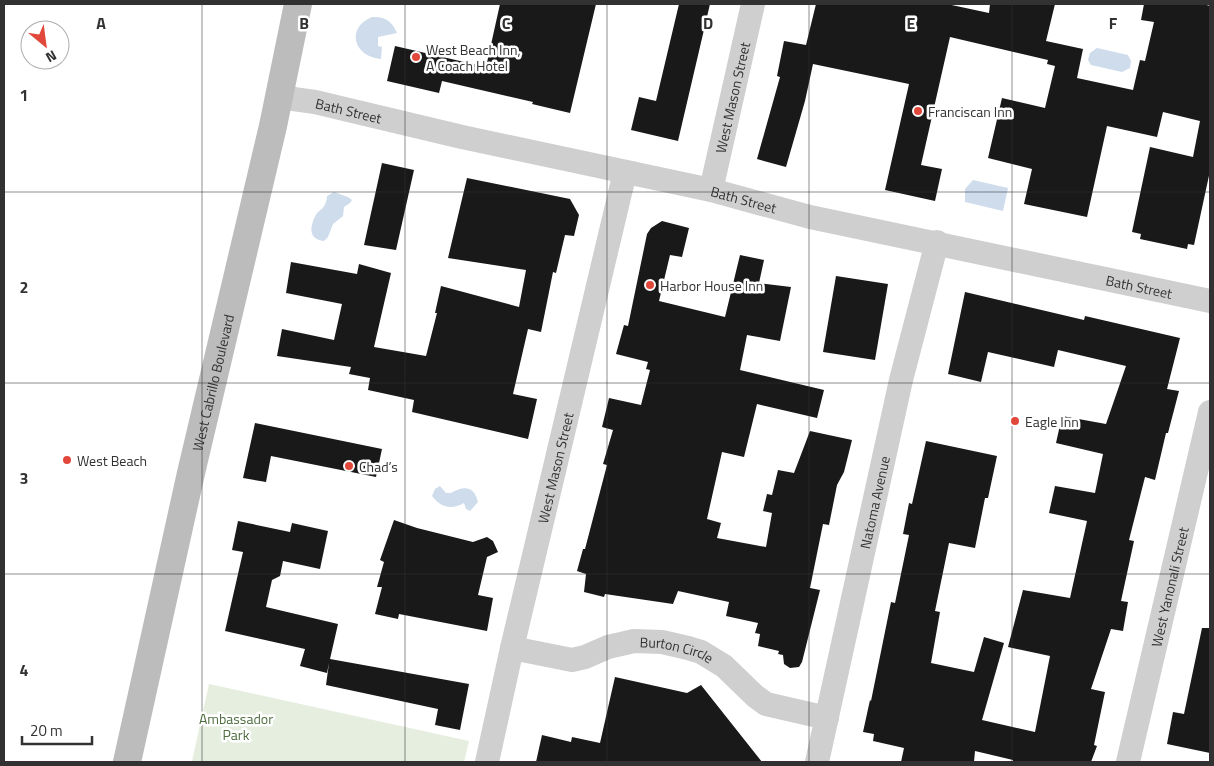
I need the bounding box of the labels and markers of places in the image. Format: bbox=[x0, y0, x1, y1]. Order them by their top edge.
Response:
place label: West Beach Inn, A Coach Hotel bbox=[426, 39, 521, 76]
marker: West Beach Inn, A Coach Hotel bbox=[410, 51, 422, 63]
place label: Franciscan Inn bbox=[928, 101, 1012, 122]
marker: Franciscan Inn bbox=[912, 105, 924, 117]
place label: Harbor House Inn bbox=[660, 275, 763, 296]
marker: Harbor House Inn bbox=[644, 279, 656, 291]
place label: Eagle Inn bbox=[1025, 411, 1079, 432]
marker: Eagle Inn bbox=[1009, 415, 1021, 427]
place label: West Beach bbox=[77, 450, 147, 471]
marker: West Beach bbox=[61, 454, 73, 466]
place label: Chad’s bbox=[359, 456, 398, 477]
marker: Chad’s bbox=[343, 460, 355, 472]

